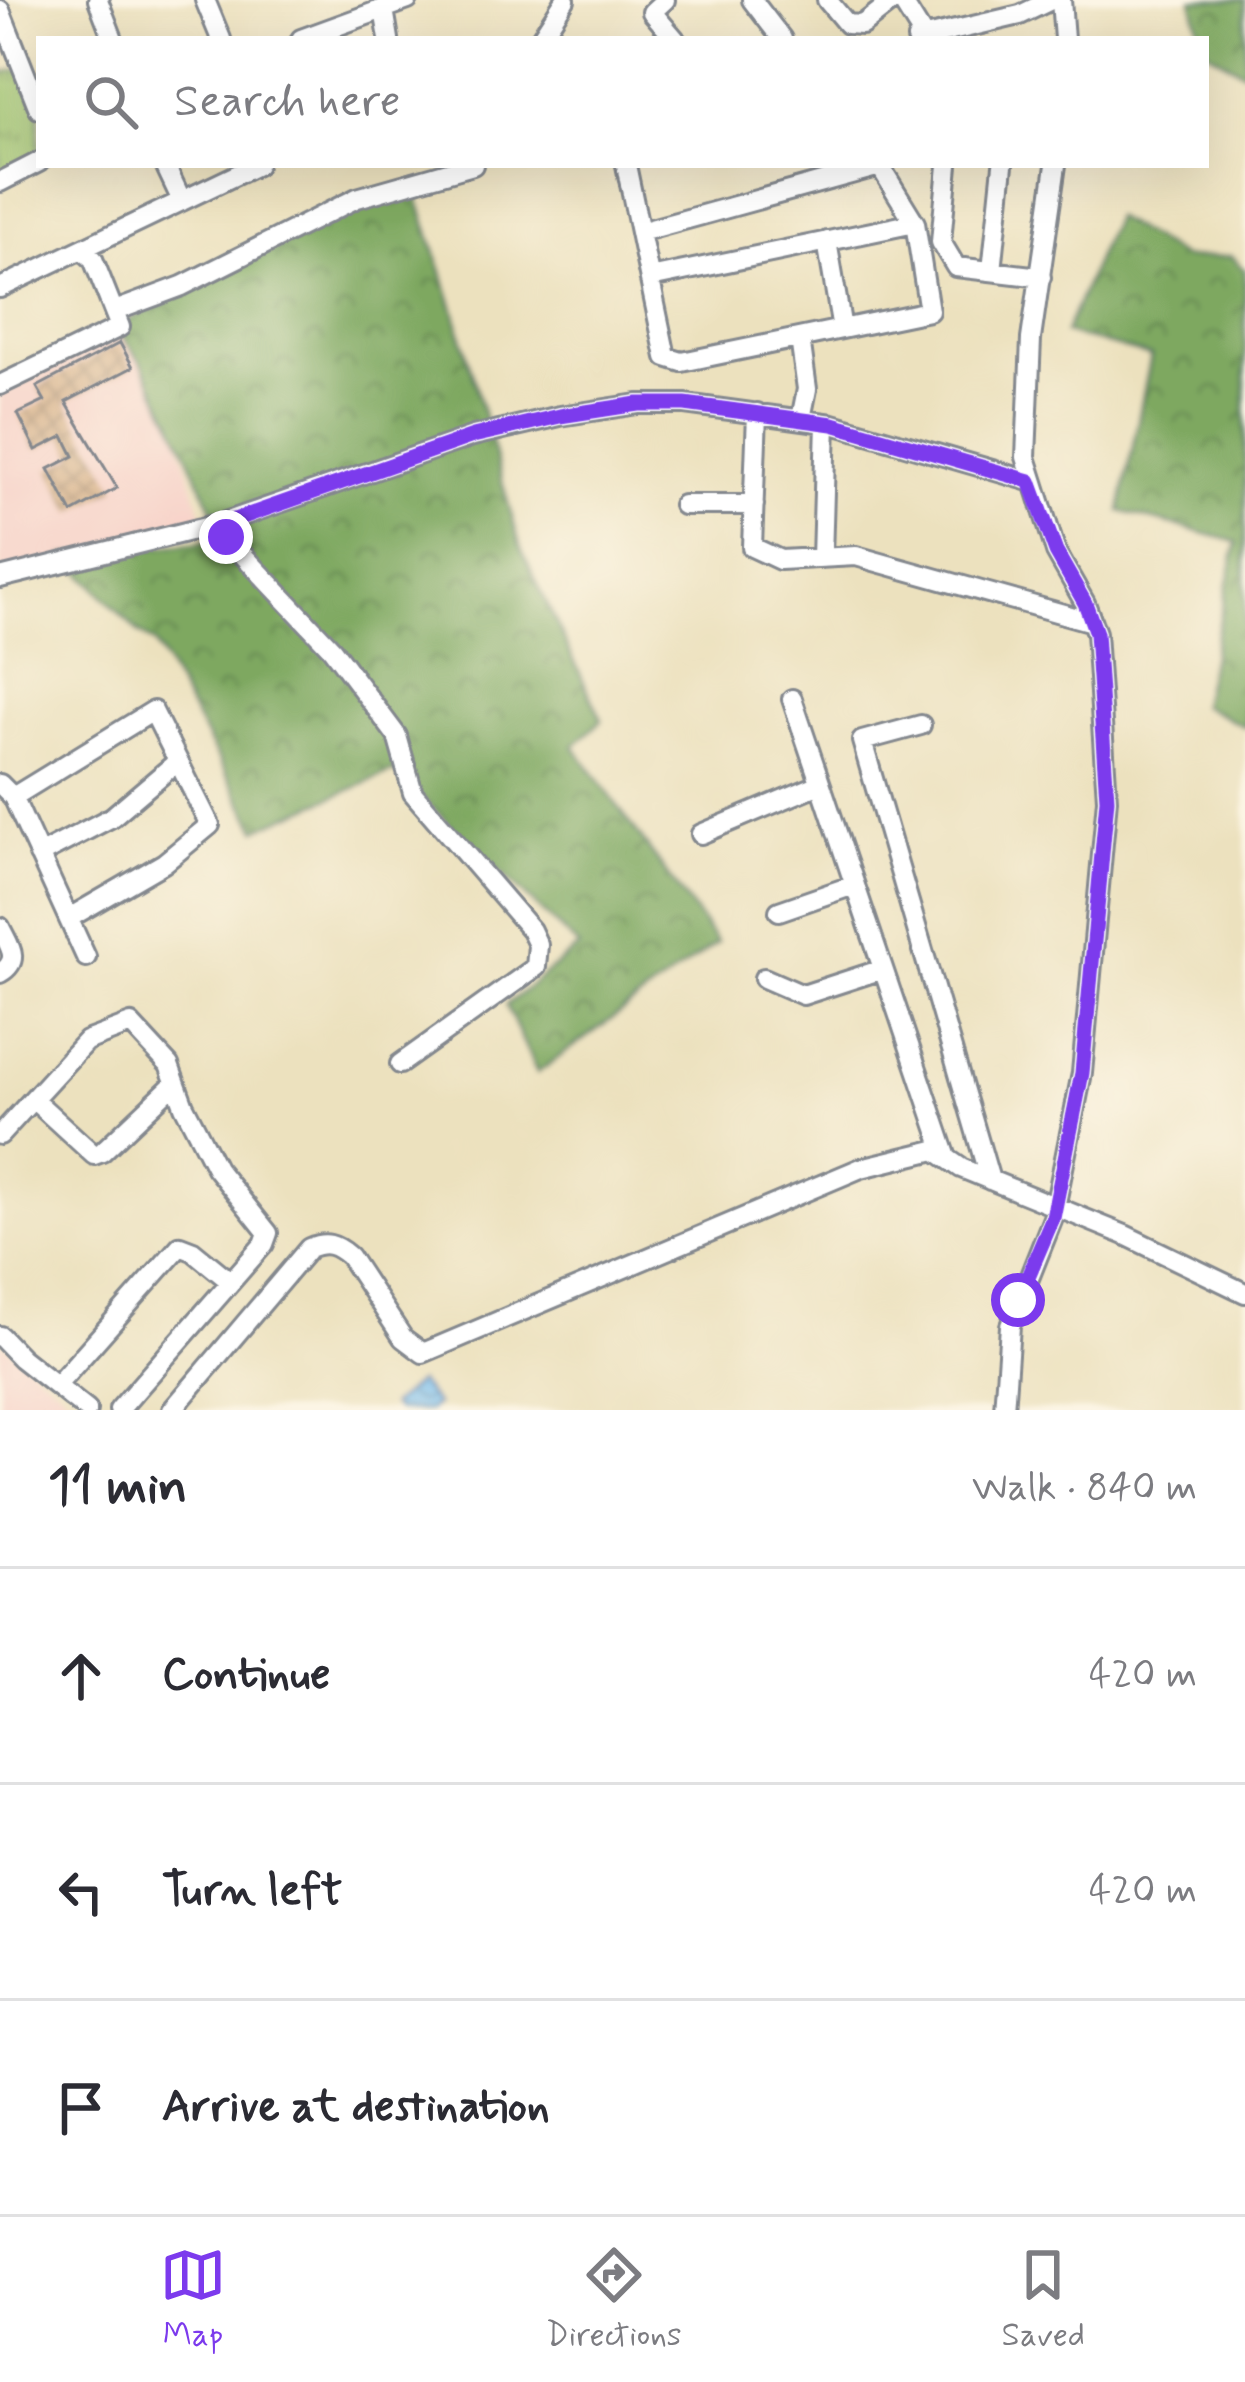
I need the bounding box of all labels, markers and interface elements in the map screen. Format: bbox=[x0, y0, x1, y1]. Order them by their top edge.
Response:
search box bbox=[36, 36, 1209, 168]
icon: search bbox=[78, 69, 144, 135]
text: Search here bbox=[174, 73, 401, 132]
route end bbox=[199, 510, 253, 564]
route start bbox=[991, 1273, 1045, 1327]
text: 11 min bbox=[48, 1455, 187, 1521]
text: Walk · 840 m bbox=[972, 1463, 1197, 1514]
icon: ahead bbox=[48, 1643, 114, 1709]
text: Continue bbox=[162, 1646, 330, 1705]
text: 420 m bbox=[1089, 1650, 1197, 1701]
icon: left bbox=[48, 1859, 114, 1925]
text: Turn left bbox=[162, 1862, 342, 1921]
text: 420 m bbox=[1089, 1866, 1197, 1917]
icon: arrive bbox=[48, 2075, 114, 2141]
text: Arrive at destination bbox=[162, 2078, 550, 2137]
tab: Map bbox=[160, 2242, 226, 2358]
tab: Directions bbox=[546, 2242, 682, 2358]
tab: Saved bbox=[1002, 2242, 1085, 2358]

